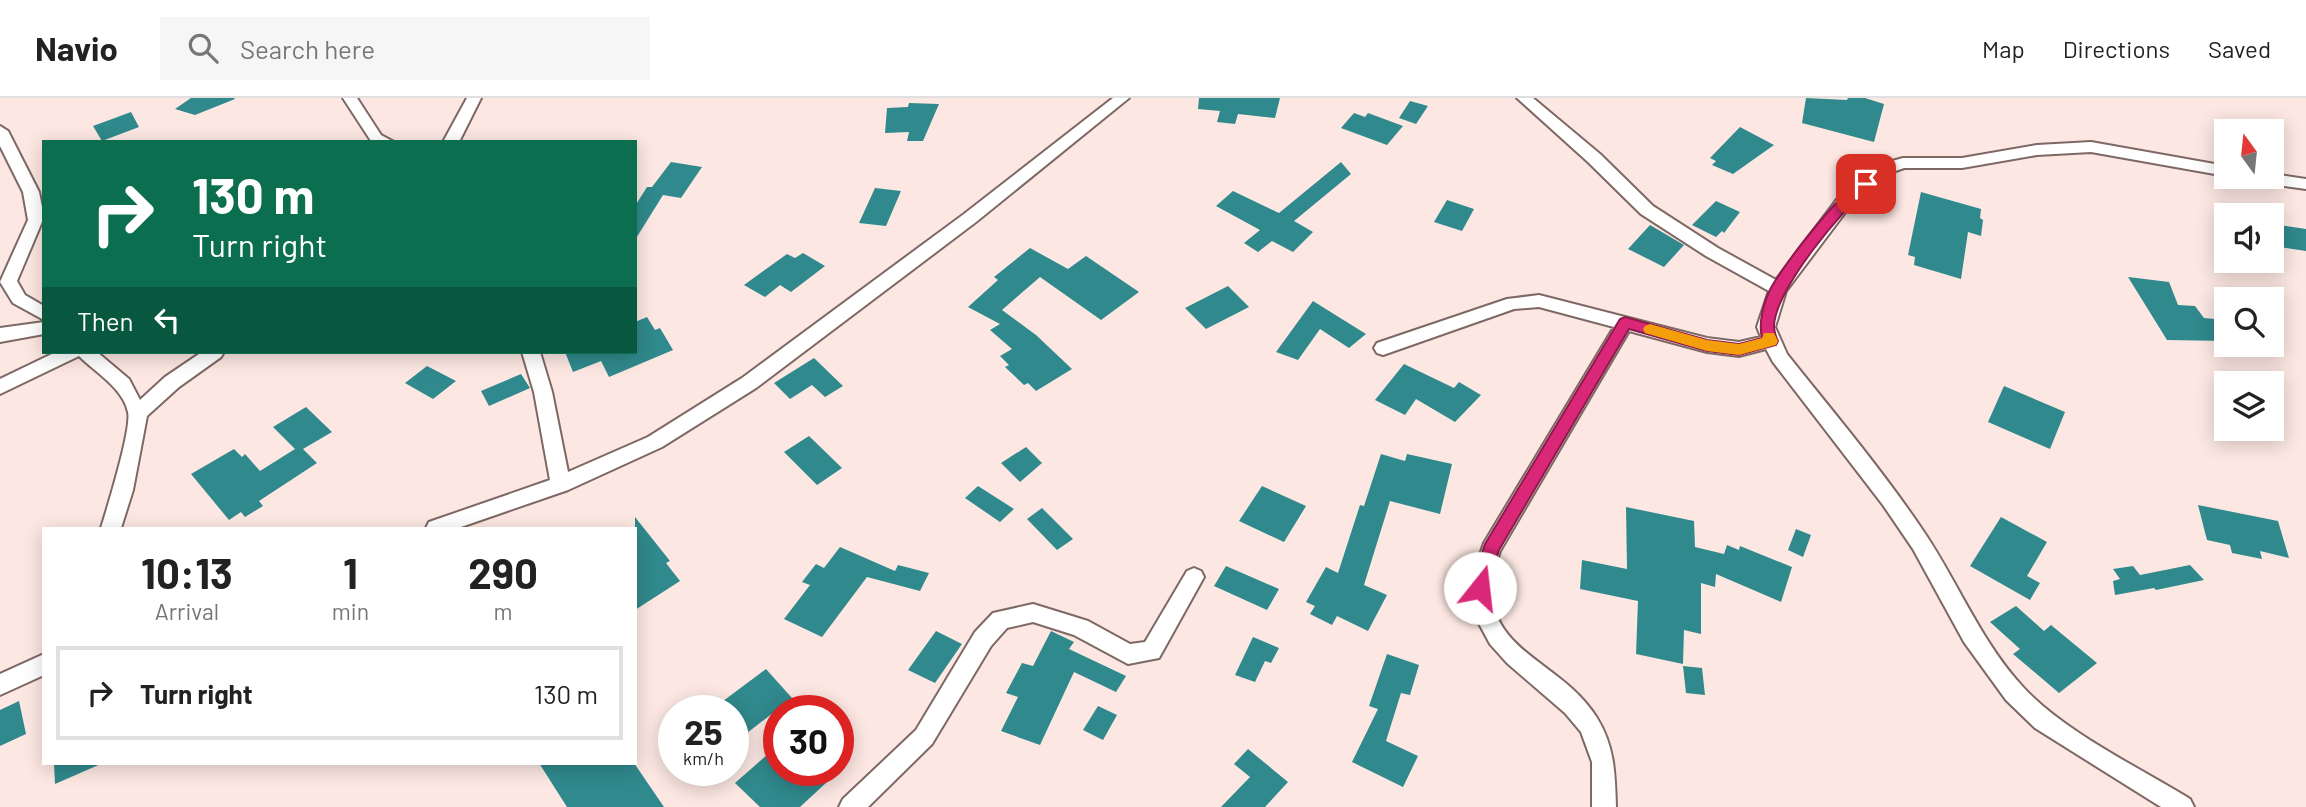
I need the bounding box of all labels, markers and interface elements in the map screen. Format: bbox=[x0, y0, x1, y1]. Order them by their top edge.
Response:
search box bbox=[160, 17, 650, 80]
text: Navio bbox=[35, 28, 118, 68]
icon: search bbox=[184, 29, 222, 67]
text: Search here bbox=[240, 33, 375, 64]
text: Map bbox=[1982, 34, 2025, 63]
text: Directions bbox=[2063, 34, 2170, 63]
text: Saved bbox=[2208, 34, 2271, 63]
north arrow bbox=[2214, 119, 2284, 189]
map controls bbox=[2214, 119, 2284, 441]
pin bbox=[1836, 154, 1896, 214]
text: 130 m bbox=[192, 165, 314, 224]
icon: arrive bbox=[1847, 165, 1885, 203]
icon: right bbox=[77, 168, 168, 259]
button: sound bbox=[2214, 203, 2284, 273]
text: Turn right bbox=[192, 225, 327, 263]
button: search bbox=[2214, 287, 2284, 357]
icon: left bbox=[148, 301, 186, 339]
text: Then bbox=[77, 305, 134, 336]
button: layers bbox=[2214, 371, 2284, 441]
text: 10:13 bbox=[141, 547, 233, 597]
text: 1 bbox=[343, 547, 358, 597]
text: 290 bbox=[468, 547, 538, 597]
position arrow bbox=[1443, 551, 1517, 625]
text: Arrival bbox=[155, 597, 219, 625]
text: min bbox=[332, 597, 369, 625]
text: m bbox=[494, 597, 513, 625]
icon: right bbox=[81, 674, 119, 712]
text: Turn right bbox=[140, 678, 253, 709]
text: 130 m bbox=[534, 678, 598, 709]
speed limit sign: 30 bbox=[763, 695, 854, 786]
text: 25 bbox=[684, 710, 723, 752]
text: km/h bbox=[683, 747, 724, 769]

